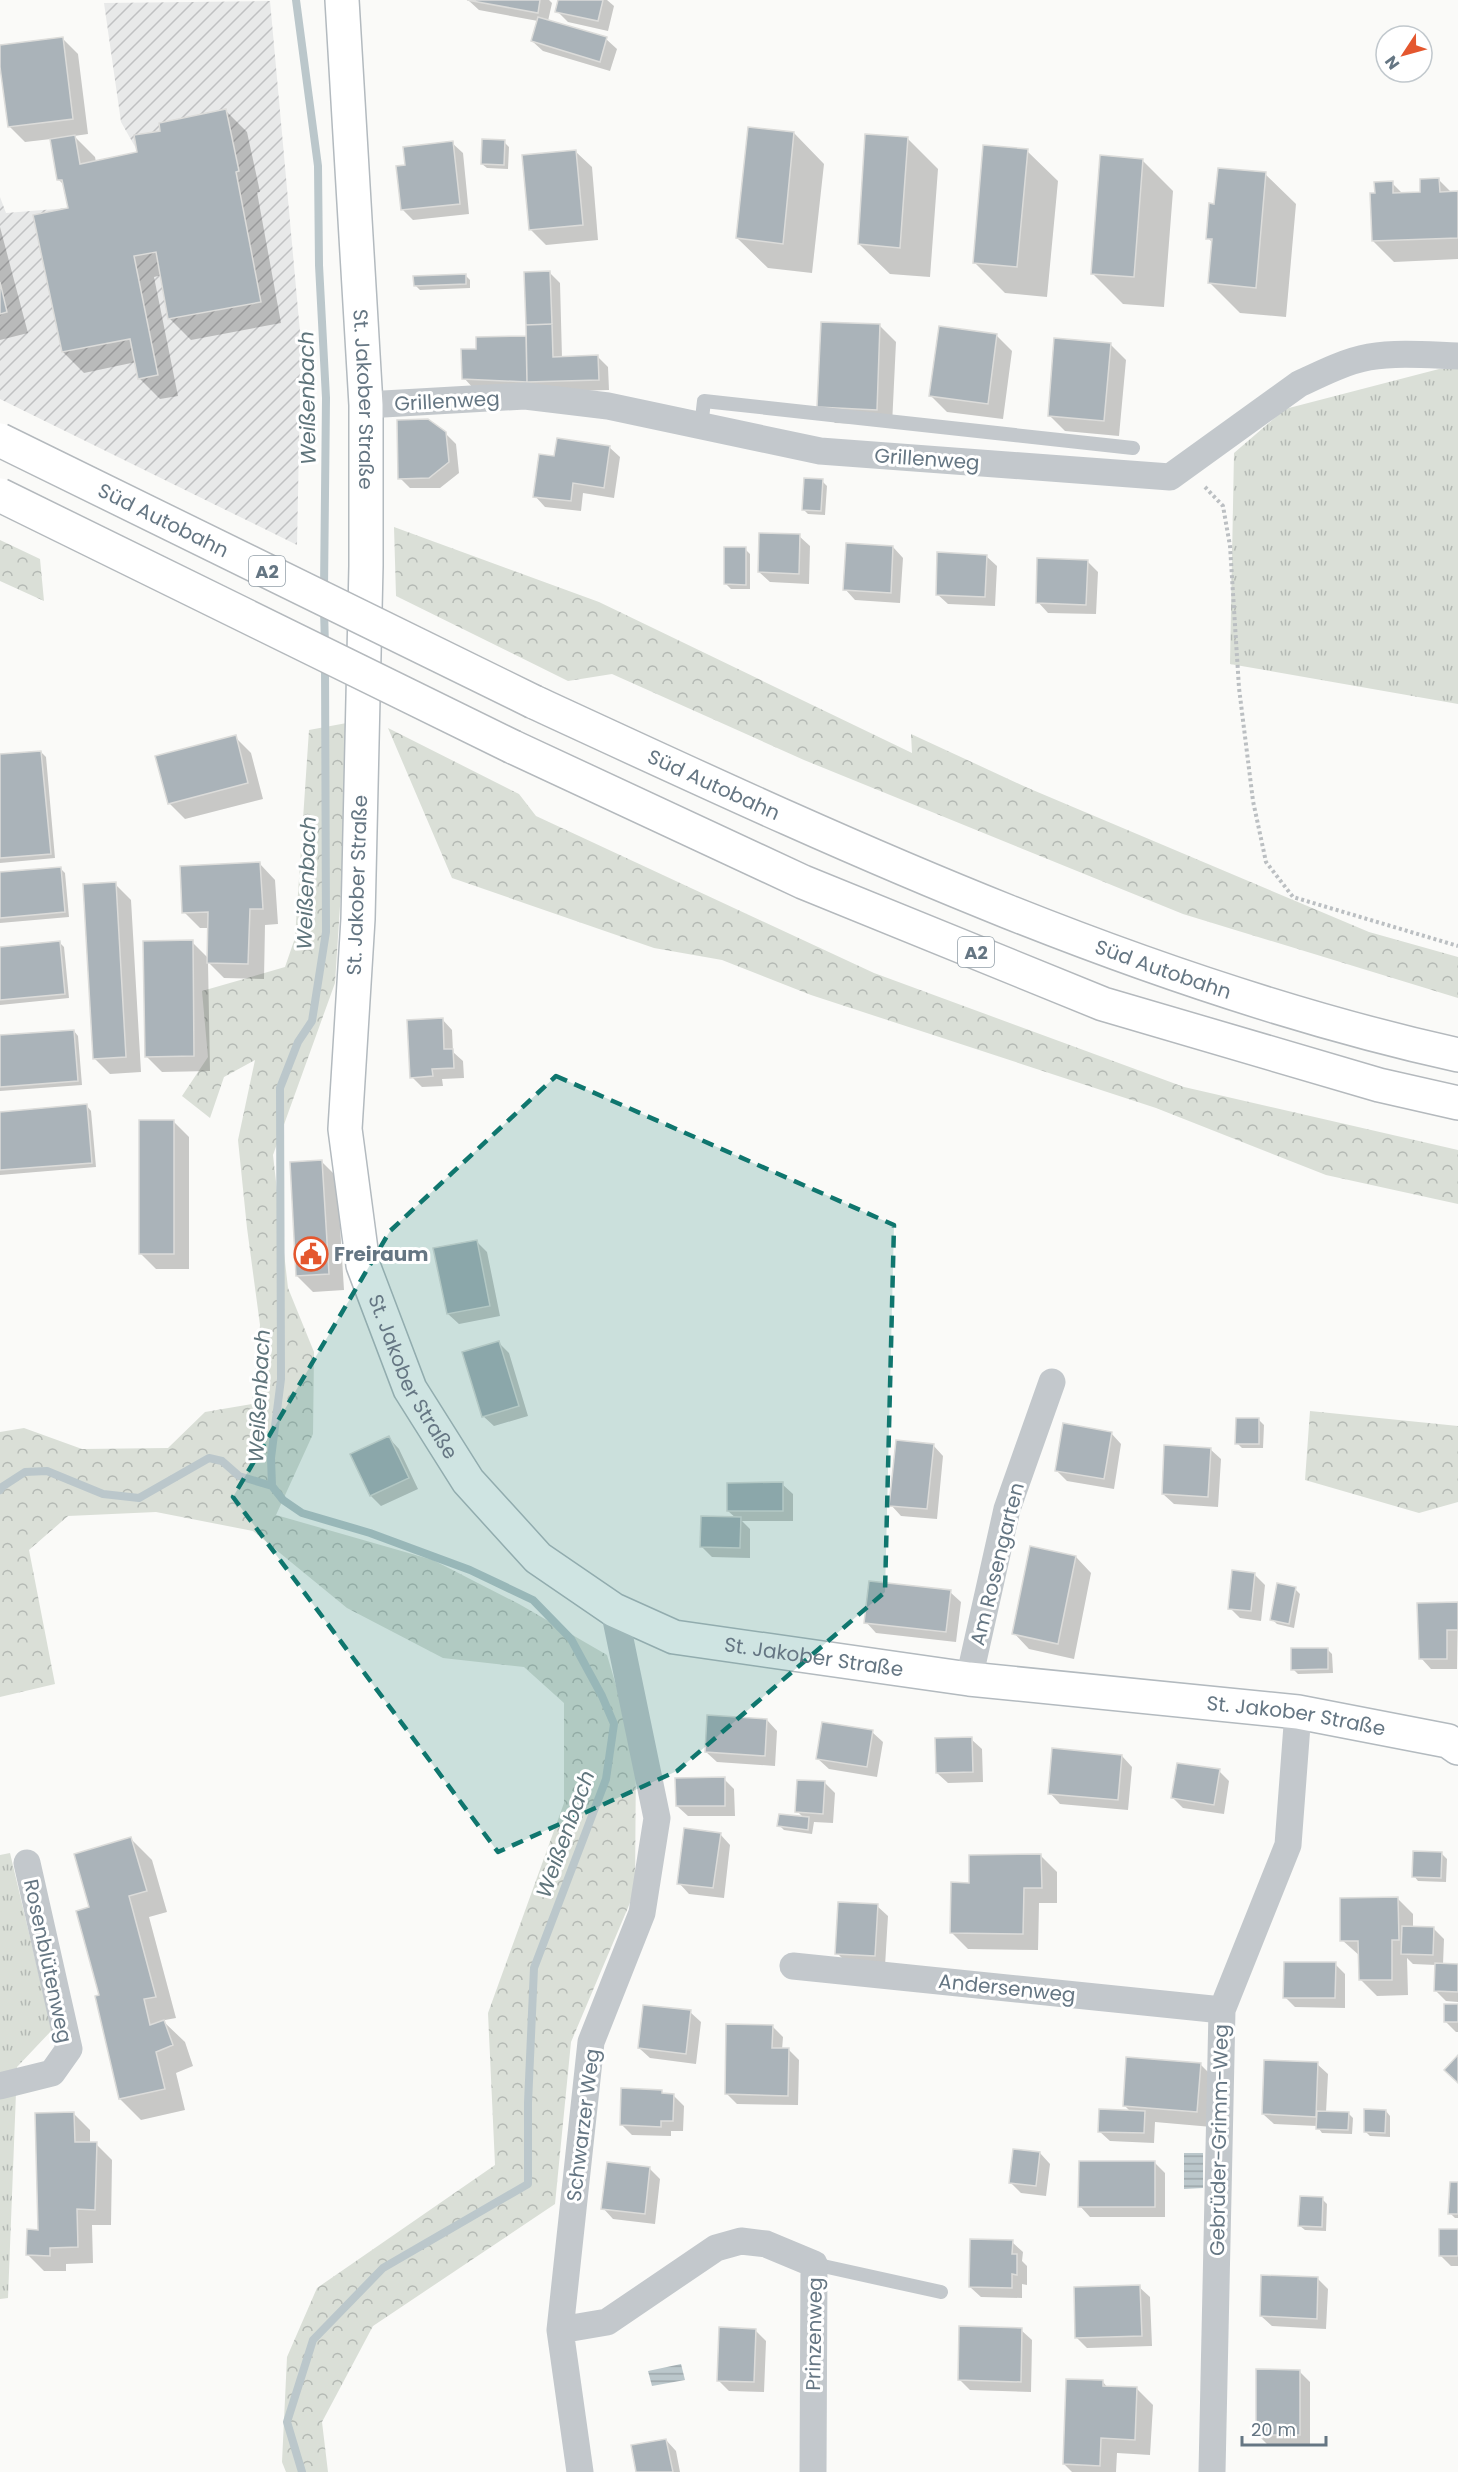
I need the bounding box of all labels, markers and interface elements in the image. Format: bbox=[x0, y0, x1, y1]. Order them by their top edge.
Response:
north arrow bbox=[1374, 24, 1434, 84]
text: N bbox=[1379, 51, 1405, 74]
street label: St. Jakober Straße bbox=[346, 308, 380, 490]
water label: Weißenbach bbox=[291, 331, 323, 465]
street label: Grillenweg bbox=[394, 384, 500, 418]
street label: Grillenweg bbox=[873, 441, 981, 477]
street label: Süd Autobahn bbox=[93, 476, 234, 564]
road number: A2 bbox=[249, 556, 285, 586]
street label: Süd Autobahn bbox=[643, 742, 785, 827]
street label: St. Jakober Straße bbox=[340, 794, 374, 976]
water label: Weißenbach bbox=[289, 816, 323, 950]
street label: Süd Autobahn bbox=[1091, 933, 1235, 1006]
road number: A2 bbox=[958, 937, 994, 967]
public building icon: Freiraum bbox=[293, 1236, 329, 1272]
place label: Freiraum bbox=[334, 1240, 429, 1268]
street label: St. Jakober Straße bbox=[361, 1290, 465, 1464]
water label: Weißenbach bbox=[241, 1329, 277, 1463]
street label: Am Rosengarten bbox=[963, 1480, 1031, 1648]
street label: St. Jakober Straße bbox=[722, 1630, 905, 1684]
street label: St. Jakober Straße bbox=[1205, 1689, 1388, 1743]
water label: Weißenbach bbox=[529, 1766, 601, 1902]
street label: Rosenblütenweg bbox=[17, 1877, 79, 2045]
street label: Andersenweg bbox=[937, 1967, 1077, 2009]
street label: Gebrüder-Grimm-Weg bbox=[1203, 2024, 1235, 2256]
street label: Schwarzer Weg bbox=[560, 2047, 606, 2203]
street label: Prinzenweg bbox=[799, 2277, 829, 2391]
scale bar bbox=[1242, 2409, 1326, 2447]
text: 20 m bbox=[1251, 2417, 1296, 2442]

